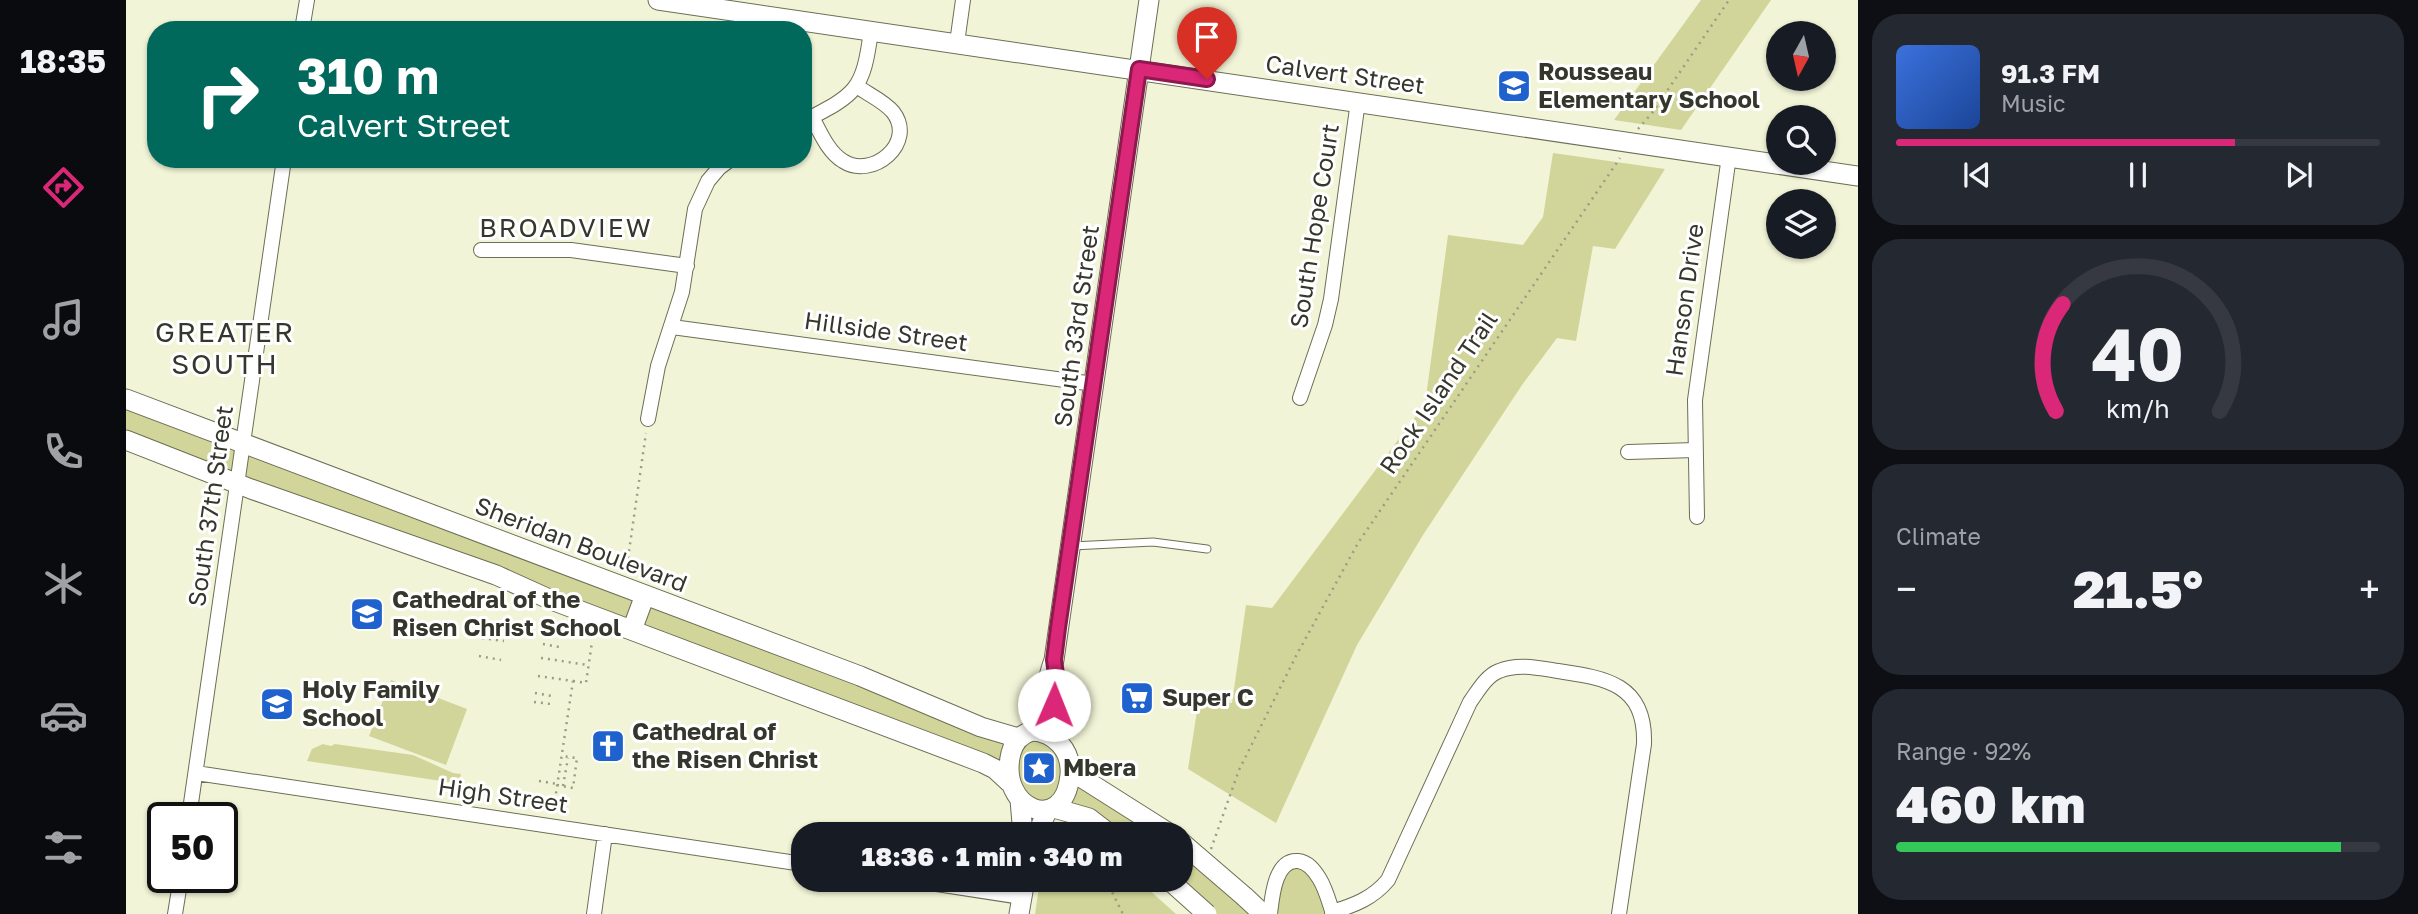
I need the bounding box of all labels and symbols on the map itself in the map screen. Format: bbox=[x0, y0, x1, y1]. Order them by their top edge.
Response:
pin bbox=[1177, 7, 1237, 79]
north arrow bbox=[1766, 21, 1836, 91]
street label: Calvert Street bbox=[1264, 48, 1427, 99]
place label: Rousseau Elementary School bbox=[1538, 56, 1760, 113]
school or university icon: Rousseau Elementary School bbox=[1495, 67, 1533, 105]
street label: South Hope Court bbox=[1283, 121, 1344, 330]
district label: BROADVIEW bbox=[479, 212, 653, 243]
street label: Hanson Drive bbox=[1658, 222, 1709, 378]
street label: South 33rd Street bbox=[1047, 223, 1104, 429]
street label: Hillside Street bbox=[803, 305, 970, 356]
street label: Rock Island Trail bbox=[1373, 305, 1503, 479]
district label: GREATER SOUTH bbox=[155, 315, 295, 380]
street label: South 37th Street bbox=[181, 403, 238, 608]
street label: Sheridan Boulevard bbox=[471, 490, 692, 597]
place label: Cathedral of the Risen Christ School bbox=[392, 584, 621, 641]
school or university icon: Cathedral of the Risen Christ School bbox=[348, 595, 386, 633]
position arrow bbox=[1017, 668, 1091, 742]
place label: Holy Family School bbox=[302, 674, 440, 731]
supermarket icon: Super C bbox=[1118, 679, 1156, 717]
place label: Super C bbox=[1162, 682, 1254, 711]
school or university icon: Holy Family School bbox=[258, 685, 296, 723]
place label: Cathedral of the Risen Christ bbox=[632, 716, 818, 773]
church icon: Cathedral of the Risen Christ bbox=[589, 727, 627, 765]
place icon: Mbera bbox=[1020, 749, 1058, 787]
place label: Mbera bbox=[1063, 752, 1136, 781]
street label: High Street bbox=[436, 771, 570, 818]
speed limit sign: 50 bbox=[147, 802, 238, 893]

